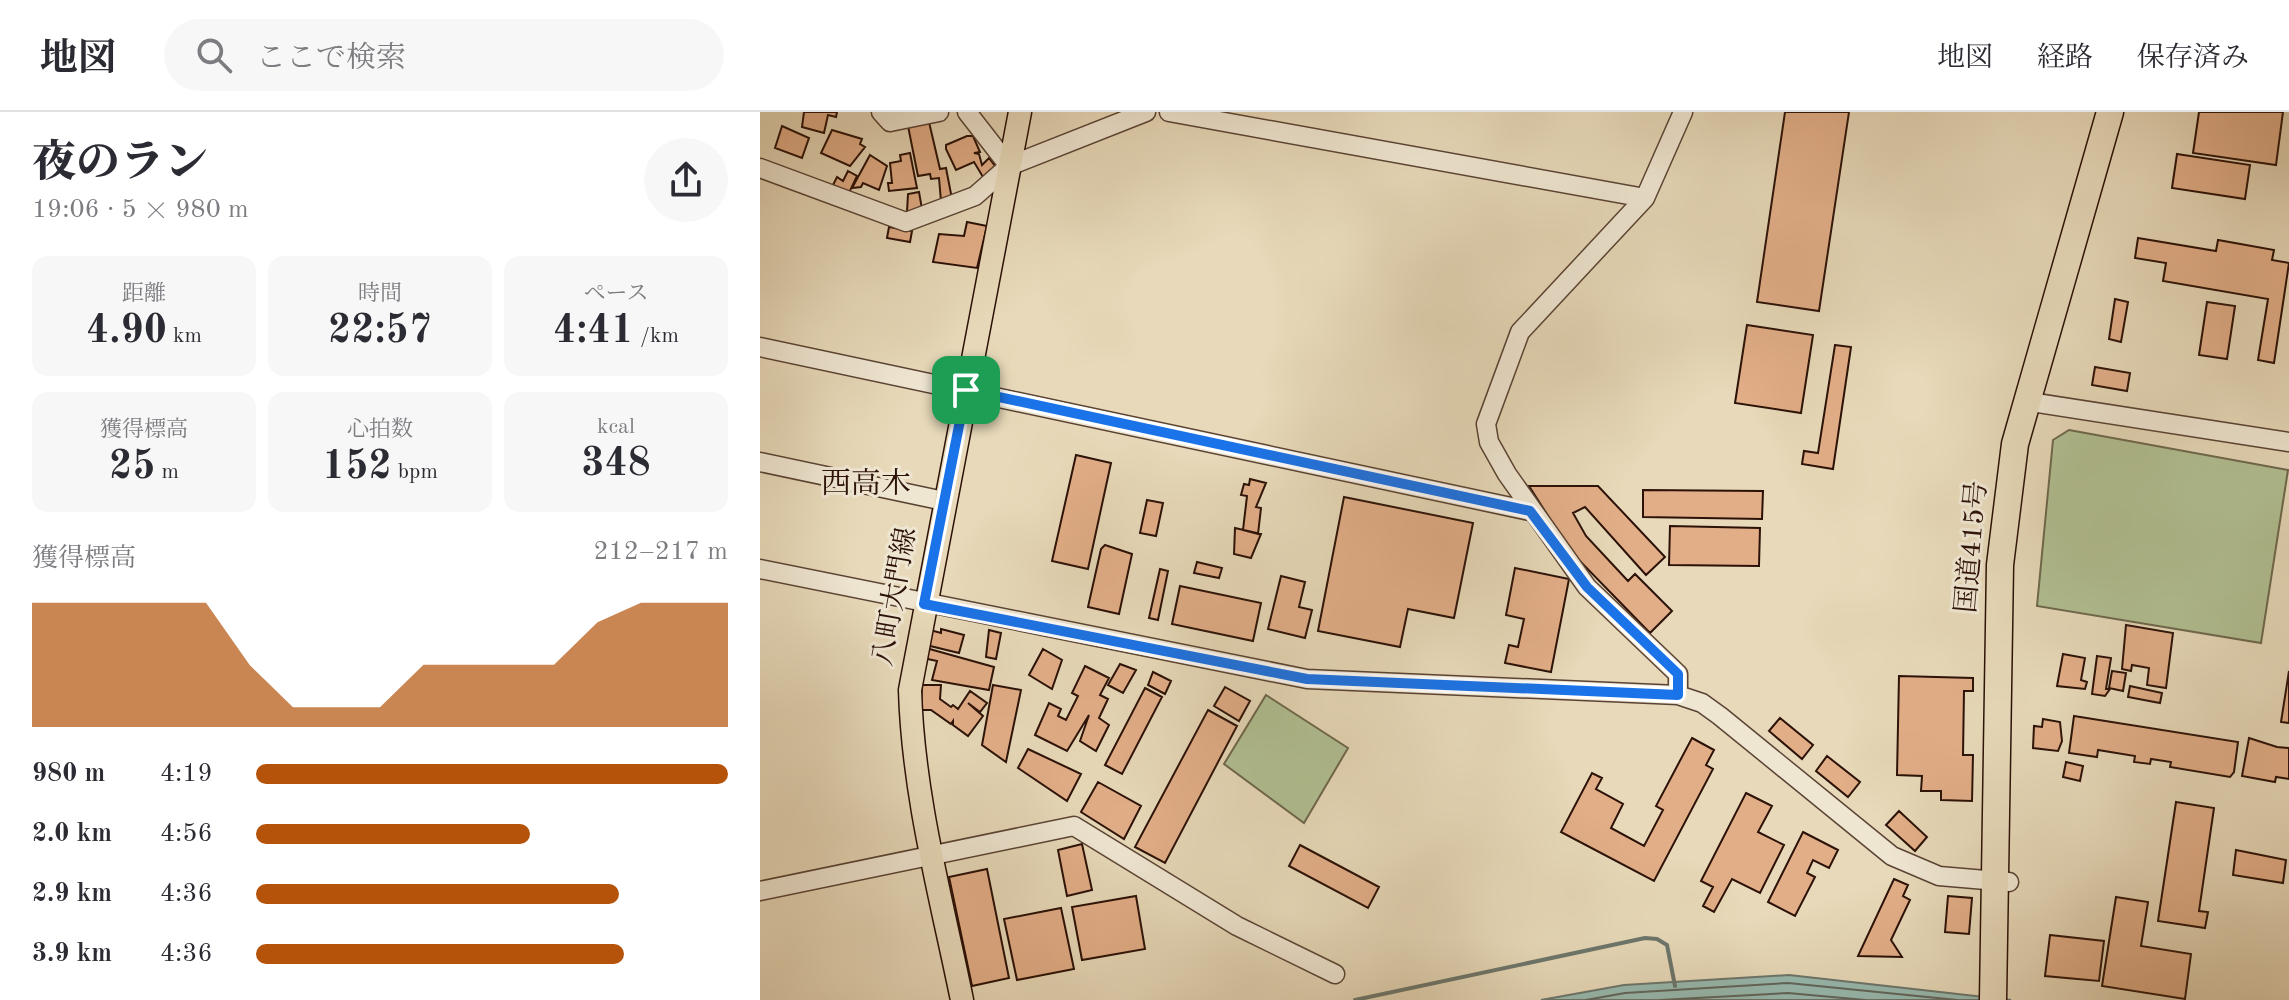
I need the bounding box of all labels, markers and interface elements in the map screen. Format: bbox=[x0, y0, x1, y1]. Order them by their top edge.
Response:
search box bbox=[164, 19, 724, 91]
icon: search bbox=[192, 33, 236, 77]
text: 地図 bbox=[40, 41, 116, 79]
text: ここで検索 bbox=[256, 44, 406, 74]
text: 地図 bbox=[1937, 45, 1993, 73]
text: 経路 bbox=[2037, 45, 2093, 73]
text: 保存済み bbox=[2137, 45, 2249, 73]
button: share bbox=[644, 138, 728, 222]
text: 夜のラン bbox=[32, 142, 208, 186]
text: 19:06 · 5 × 980 m bbox=[32, 197, 249, 223]
text: 距離 bbox=[122, 283, 166, 305]
text: 時間 bbox=[358, 283, 402, 305]
text: ペース bbox=[584, 283, 648, 305]
text: 4.90 bbox=[86, 312, 167, 352]
text: 22:57 bbox=[328, 312, 432, 352]
text: 4:41 bbox=[553, 312, 634, 352]
text: km bbox=[167, 325, 202, 347]
text: /km bbox=[634, 325, 679, 347]
pin bbox=[932, 356, 1000, 424]
icon: arrive bbox=[944, 368, 988, 412]
text: kcal bbox=[597, 416, 635, 438]
text: 獲得標高 bbox=[100, 419, 188, 441]
text: 心拍数 bbox=[347, 419, 413, 441]
text: 348 bbox=[581, 445, 651, 485]
text: 25 bbox=[109, 448, 155, 488]
text: 152 bbox=[322, 448, 392, 488]
text: m bbox=[155, 461, 179, 483]
text: bpm bbox=[392, 461, 438, 483]
district label: 西高木 bbox=[821, 467, 911, 500]
street label: 国道415号 bbox=[1950, 479, 1993, 614]
street label: 八町大門線 bbox=[867, 525, 922, 668]
text: 212–217 m bbox=[593, 539, 728, 565]
text: 獲得標高 bbox=[32, 546, 136, 572]
text: 980 m bbox=[32, 761, 105, 787]
text: 4:19 bbox=[160, 761, 213, 787]
text: 2.0 km bbox=[32, 821, 112, 847]
text: 4:56 bbox=[160, 821, 213, 847]
text: 2.9 km bbox=[32, 881, 112, 907]
text: 4:36 bbox=[160, 881, 213, 907]
text: 3.9 km bbox=[32, 941, 112, 967]
text: 4:36 bbox=[160, 941, 213, 967]

